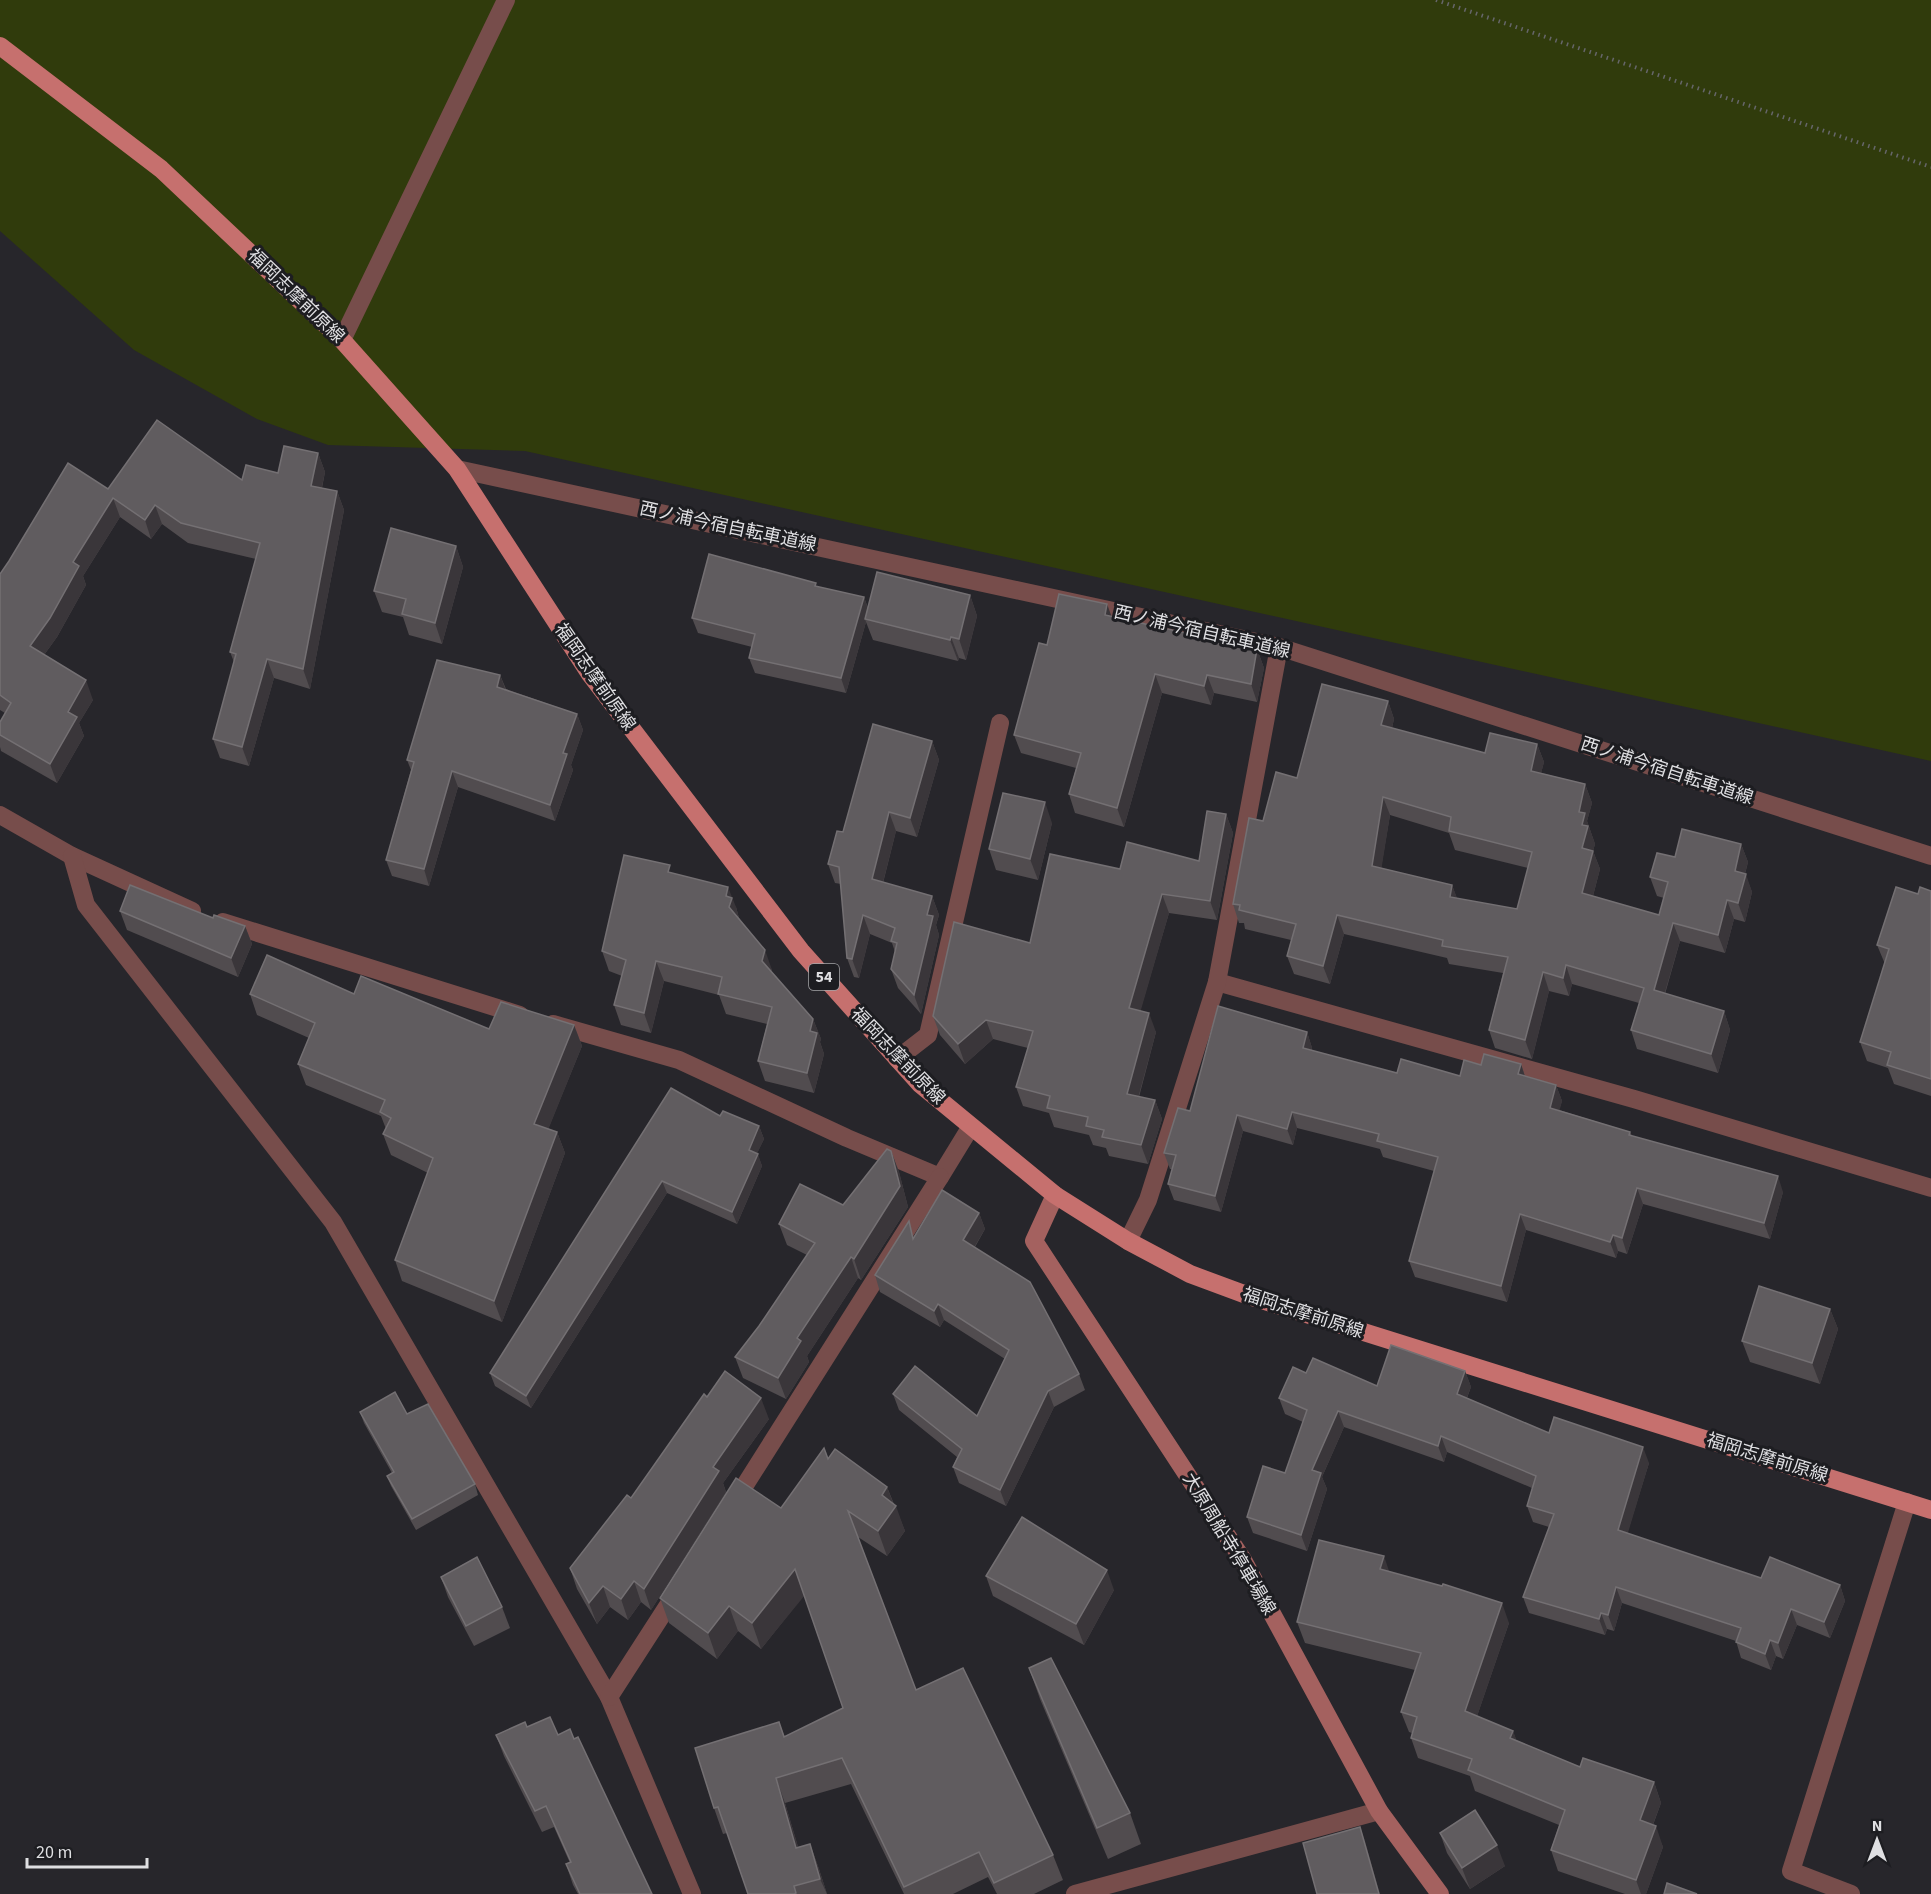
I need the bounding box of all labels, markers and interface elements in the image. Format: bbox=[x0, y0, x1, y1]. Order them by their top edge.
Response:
street label: 福岡志摩前原線 bbox=[242, 243, 350, 349]
street label: 西ノ浦今宿自転車道線 bbox=[637, 496, 819, 558]
street label: 西ノ浦今宿自転車道線 bbox=[1111, 600, 1293, 664]
street label: 福岡志摩前原線 bbox=[549, 618, 641, 736]
street label: 西ノ浦今宿自転車道線 bbox=[1578, 731, 1756, 811]
road number: 54 bbox=[809, 964, 839, 990]
street label: 福岡志摩前原線 bbox=[845, 1002, 951, 1110]
street label: 福岡志摩前原線 bbox=[1239, 1282, 1367, 1344]
street label: 福岡志摩前原線 bbox=[1703, 1428, 1831, 1488]
street label: 大原周船寺停車場線 bbox=[1177, 1468, 1281, 1620]
north arrow bbox=[1847, 1810, 1907, 1870]
text: N bbox=[1872, 1815, 1882, 1837]
scale bar bbox=[27, 1831, 147, 1869]
text: 20 m bbox=[36, 1840, 72, 1865]

